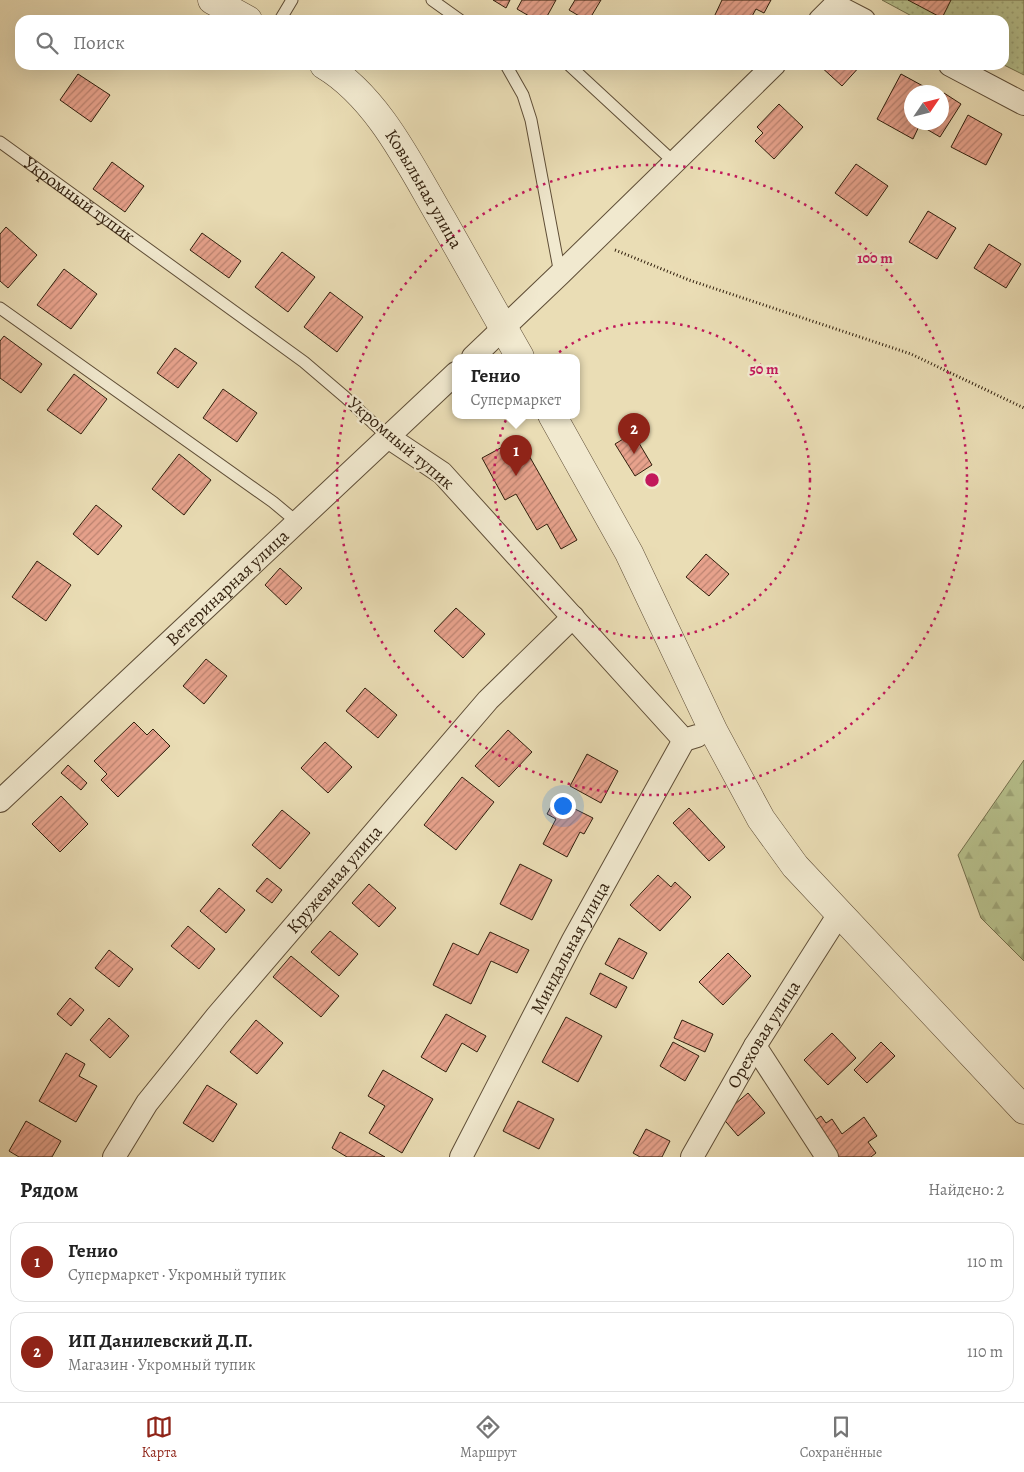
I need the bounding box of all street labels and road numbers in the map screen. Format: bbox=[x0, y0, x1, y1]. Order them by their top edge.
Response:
street label: Ковыльная улица bbox=[379, 124, 469, 254]
street label: Укромный тупик bbox=[19, 151, 140, 248]
street label: Укромный тупик bbox=[343, 391, 459, 495]
street label: Ветеринарная улица bbox=[161, 523, 295, 651]
street label: Кружевная улица bbox=[281, 820, 388, 939]
street label: Миндальная улица bbox=[525, 876, 616, 1018]
street label: Ореховая улица bbox=[721, 975, 806, 1093]

